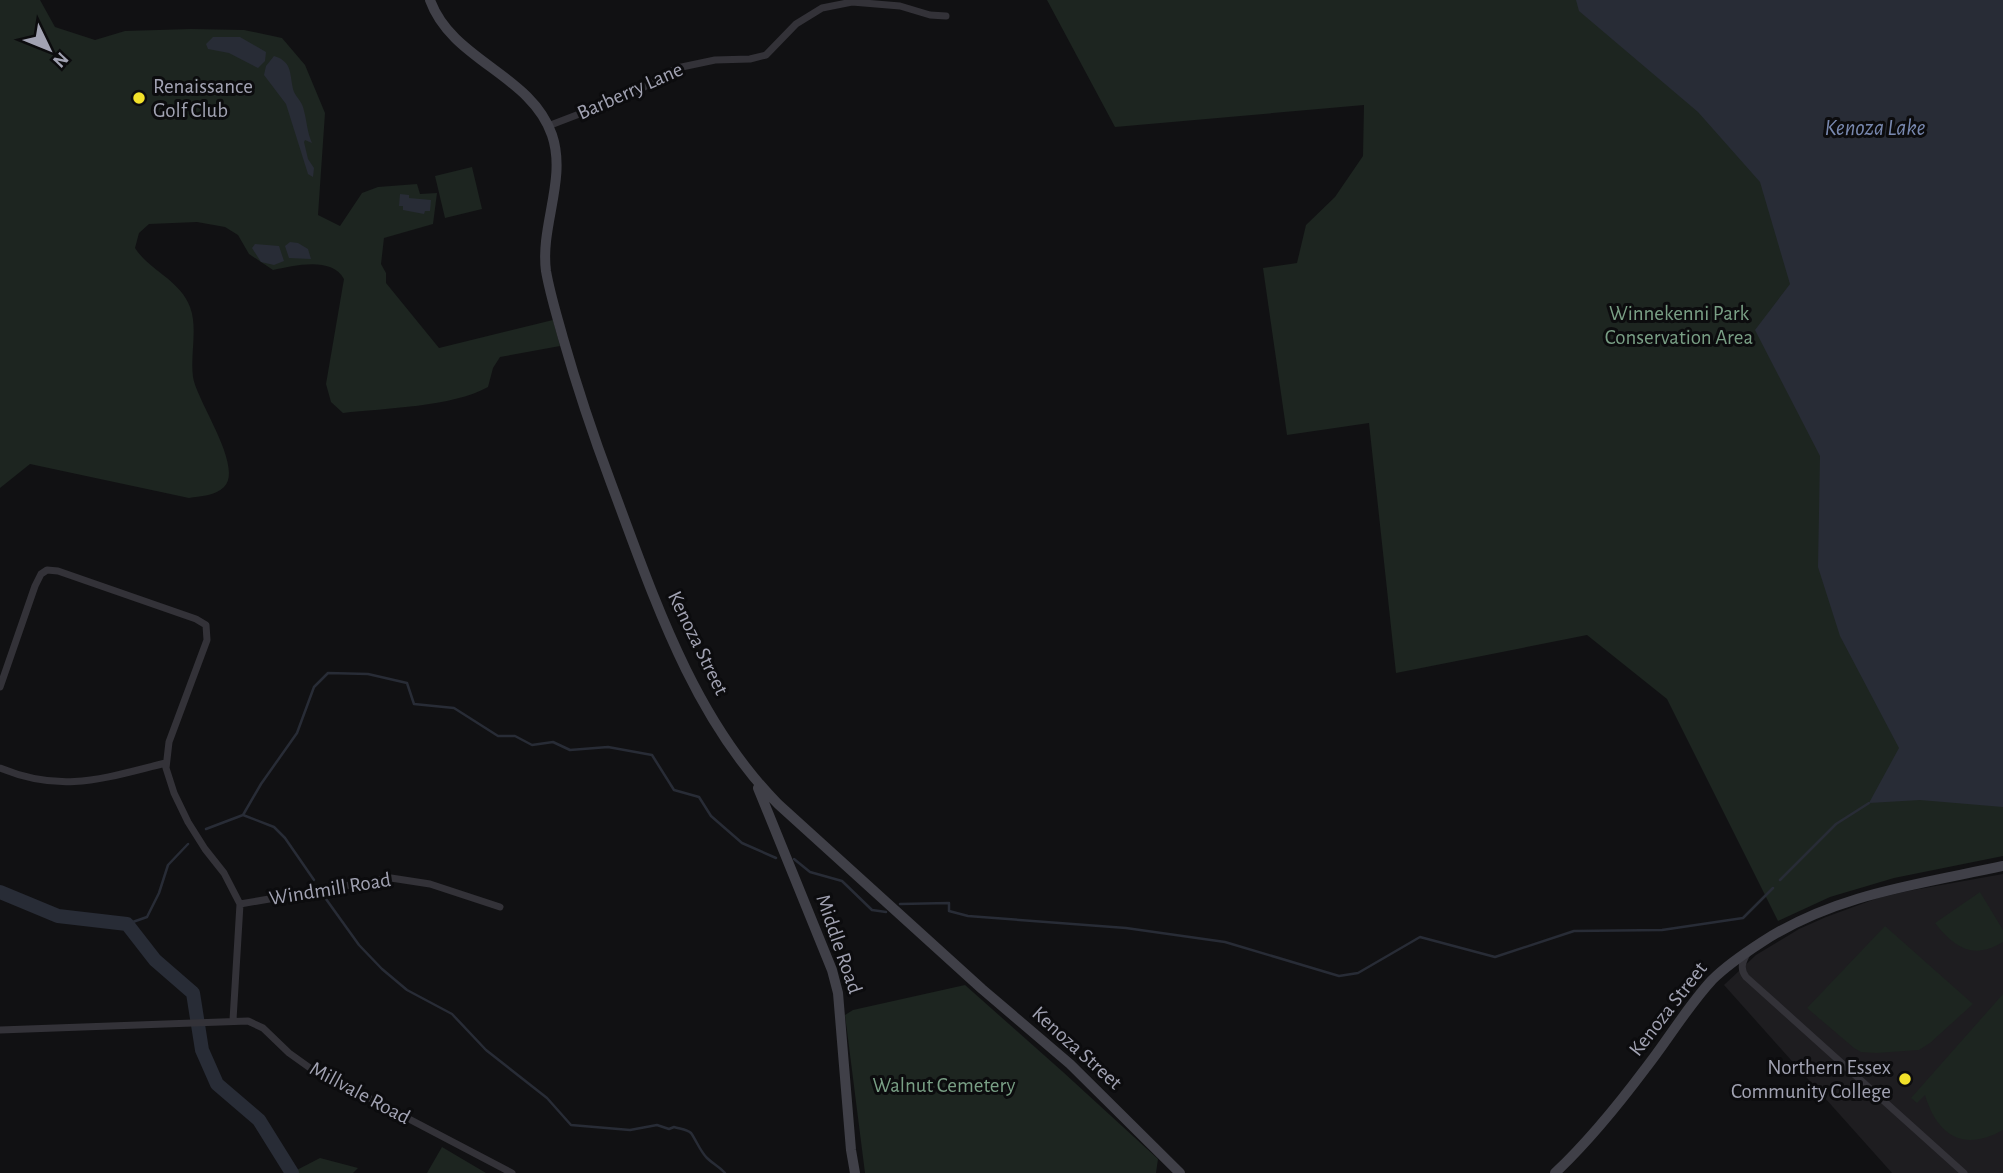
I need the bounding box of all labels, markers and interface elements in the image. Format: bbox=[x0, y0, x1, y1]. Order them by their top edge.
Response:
north arrow bbox=[14, 14, 84, 84]
text: N bbox=[49, 48, 72, 71]
street label: Barberry Lane bbox=[574, 58, 686, 124]
place label: Renaissance Golf Club bbox=[153, 76, 253, 121]
marker: Renaissance Golf Club bbox=[131, 90, 147, 106]
water label: Kenoza Lake bbox=[1824, 117, 1926, 140]
park label: Winnekenni Park Conservation Area bbox=[1605, 303, 1754, 348]
street label: Kenoza Street bbox=[664, 588, 732, 699]
street label: Windmill Road bbox=[268, 869, 393, 909]
street label: Middle Road bbox=[812, 892, 866, 996]
street label: Kenoza Street bbox=[1625, 958, 1711, 1060]
street label: Kenoza Street bbox=[1028, 1002, 1126, 1094]
place label: Northern Essex Community College bbox=[1731, 1057, 1891, 1102]
street label: Millvale Road bbox=[306, 1058, 414, 1128]
marker: Northern Essex Community College bbox=[1897, 1071, 1913, 1087]
park label: Walnut Cemetery bbox=[873, 1075, 1016, 1096]

